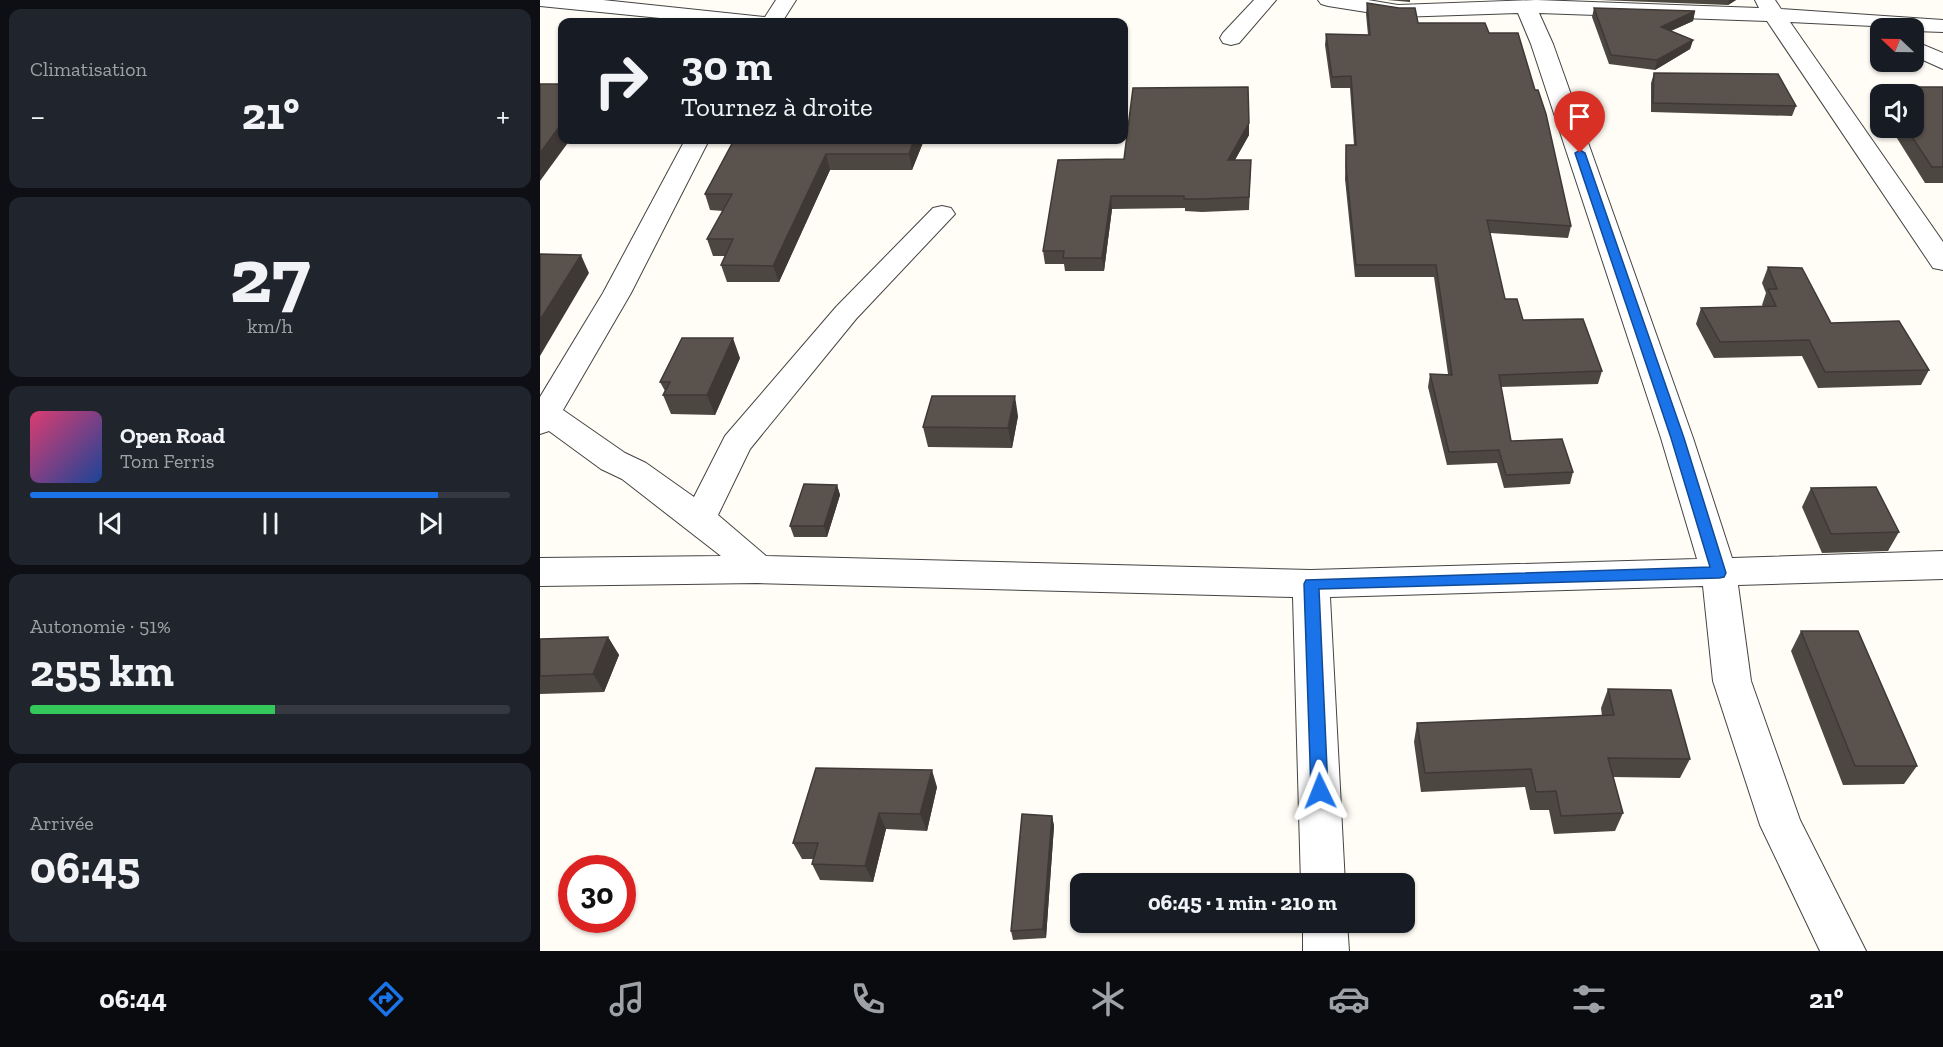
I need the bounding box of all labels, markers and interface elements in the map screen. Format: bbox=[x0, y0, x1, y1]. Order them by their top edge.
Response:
north arrow bbox=[1870, 18, 1924, 72]
map controls bbox=[1870, 18, 1924, 138]
text: 30 m bbox=[681, 40, 772, 91]
icon: right bbox=[582, 42, 660, 120]
text: Climatisation bbox=[30, 57, 147, 81]
button: sound bbox=[1870, 84, 1924, 138]
text: 21° bbox=[242, 87, 300, 141]
text: Tournez à droite bbox=[681, 91, 873, 123]
pin bbox=[1554, 91, 1605, 153]
text: − bbox=[30, 96, 45, 135]
text: + bbox=[496, 96, 510, 135]
icon: arrive bbox=[1563, 100, 1596, 133]
text: 27 bbox=[230, 228, 310, 322]
text: km/h bbox=[247, 314, 293, 338]
text: Open Road bbox=[120, 422, 225, 449]
text: Tom Ferris bbox=[120, 449, 215, 473]
icon: previous bbox=[94, 507, 127, 540]
icon: pause bbox=[254, 507, 287, 540]
icon: next bbox=[414, 507, 447, 540]
text: Autonomie · 51% bbox=[30, 614, 171, 638]
text: 255 km bbox=[30, 644, 174, 698]
position arrow bbox=[1288, 759, 1352, 823]
text: Arrivée bbox=[30, 811, 94, 835]
text: 06:45 bbox=[30, 841, 140, 895]
speed limit sign: 30 bbox=[558, 855, 636, 933]
text: 06:45 · 1 min · 210 m bbox=[1148, 889, 1337, 916]
icon: directions bbox=[365, 978, 407, 1020]
icon: music bbox=[606, 978, 648, 1020]
icon: phone bbox=[847, 978, 889, 1020]
icon: climate bbox=[1087, 978, 1129, 1020]
icon: car bbox=[1328, 978, 1370, 1020]
icon: filters bbox=[1568, 978, 1610, 1020]
text: 06:44 bbox=[99, 983, 167, 1015]
text: 21° bbox=[1809, 983, 1844, 1015]

